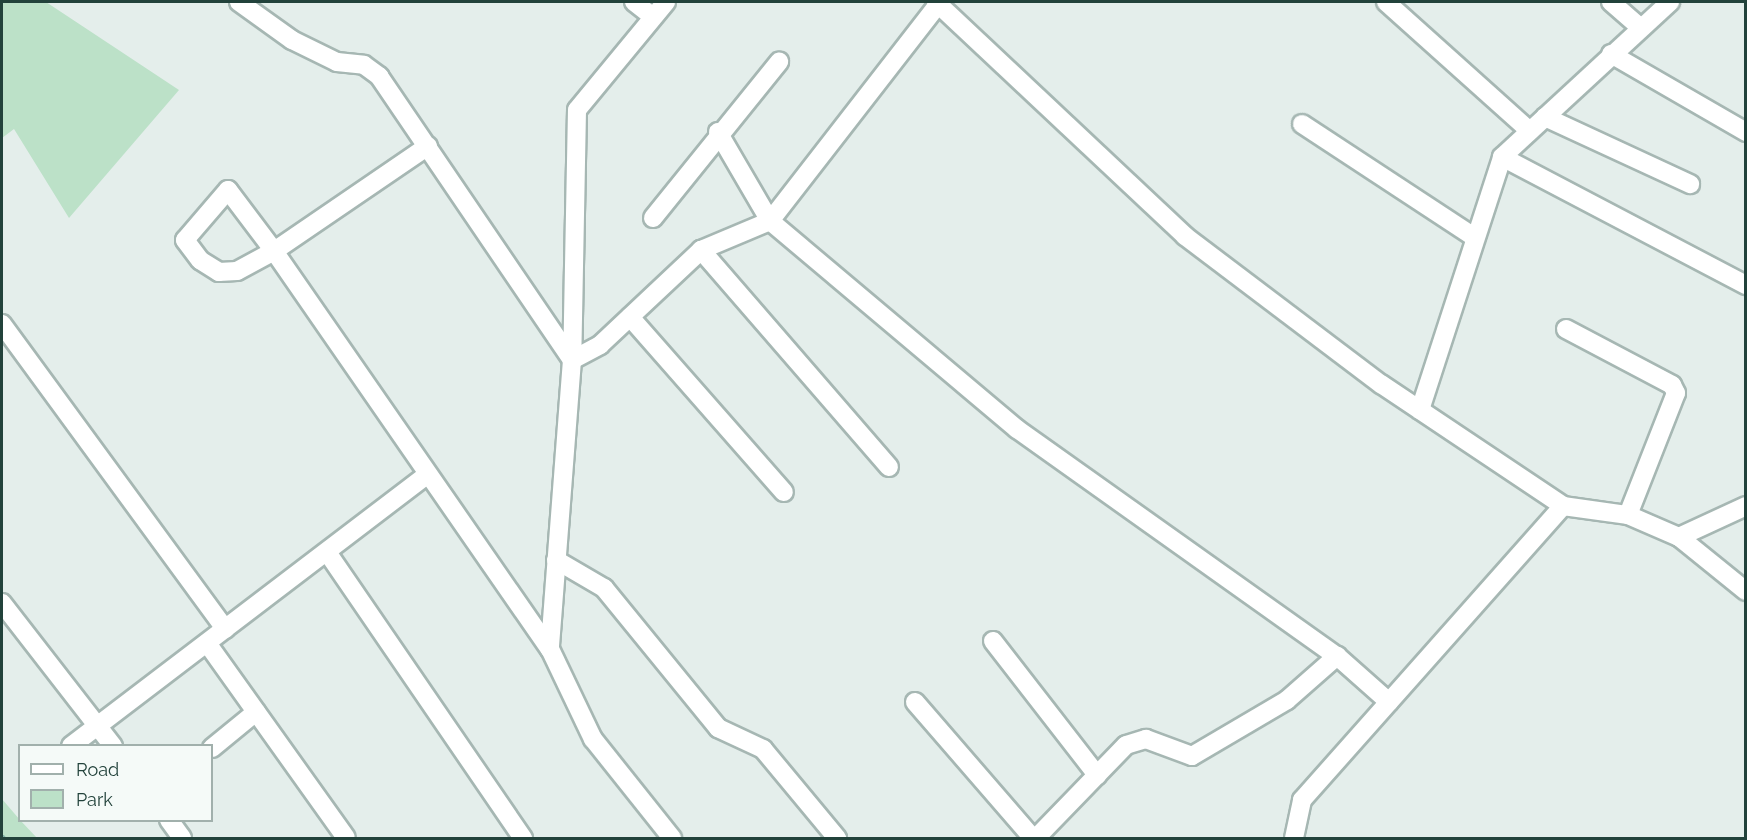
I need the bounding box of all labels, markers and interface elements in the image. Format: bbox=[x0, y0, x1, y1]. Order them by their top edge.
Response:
legend bbox=[18, 744, 213, 822]
text: Road bbox=[76, 759, 119, 780]
text: Park bbox=[76, 789, 113, 810]

